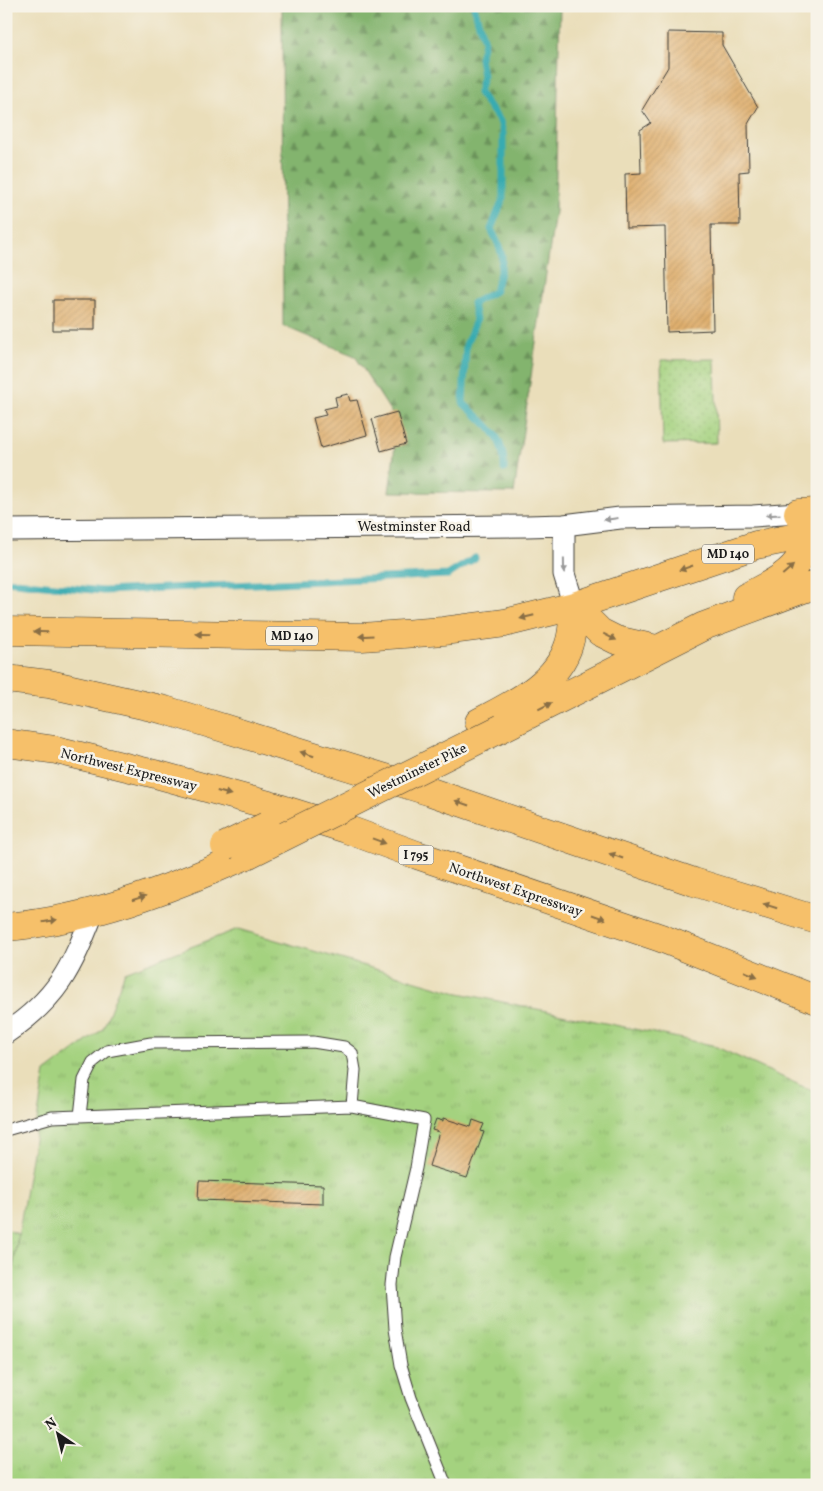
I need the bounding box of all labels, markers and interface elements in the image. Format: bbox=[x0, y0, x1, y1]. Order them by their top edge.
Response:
one-way arrow bbox=[765, 511, 781, 519]
one-way arrow bbox=[603, 515, 619, 523]
street label: Westminster Road bbox=[357, 518, 471, 537]
road number: MD 140 bbox=[702, 544, 754, 564]
one-way arrow bbox=[561, 558, 569, 574]
one-way arrow bbox=[678, 565, 693, 573]
one-way arrow bbox=[782, 565, 794, 576]
one-way arrow bbox=[519, 613, 534, 621]
road number: MD 140 bbox=[266, 626, 318, 646]
one-way arrow bbox=[33, 627, 49, 635]
one-way arrow bbox=[195, 630, 211, 638]
one-way arrow bbox=[358, 633, 374, 641]
one-way arrow bbox=[603, 633, 617, 641]
one-way arrow bbox=[538, 702, 553, 710]
street label: Westminster Pike bbox=[365, 739, 471, 804]
street label: Northwest Expressway bbox=[58, 744, 199, 797]
one-way arrow bbox=[299, 749, 314, 757]
one-way arrow bbox=[217, 789, 232, 797]
one-way arrow bbox=[454, 799, 469, 807]
one-way arrow bbox=[372, 837, 387, 845]
road number: I 795 bbox=[398, 846, 434, 864]
one-way arrow bbox=[608, 851, 623, 859]
street label: Northwest Expressway bbox=[446, 859, 585, 922]
one-way arrow bbox=[132, 894, 147, 901]
one-way arrow bbox=[763, 901, 778, 909]
one-way arrow bbox=[592, 913, 607, 921]
one-way arrow bbox=[42, 916, 58, 924]
one-way arrow bbox=[744, 970, 759, 978]
north arrow bbox=[32, 1408, 82, 1458]
text: N bbox=[42, 1414, 61, 1435]

